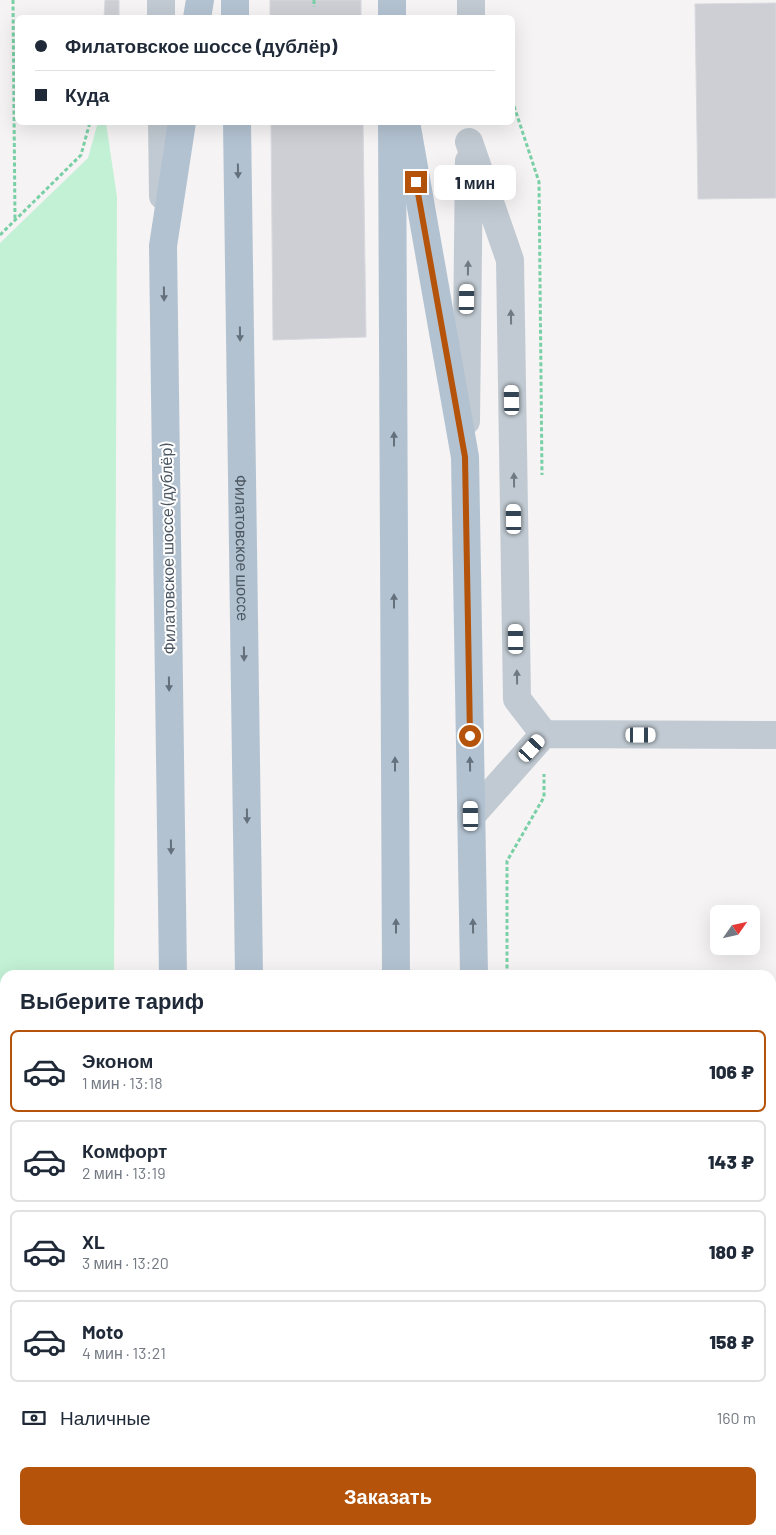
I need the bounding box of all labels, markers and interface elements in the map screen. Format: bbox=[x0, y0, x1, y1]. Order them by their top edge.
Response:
text: Филатовское шоссе (дублёр) bbox=[65, 34, 337, 57]
text: Куда bbox=[65, 83, 109, 106]
one-way arrow bbox=[234, 163, 242, 179]
callout: 1 мин bbox=[434, 164, 516, 200]
route end bbox=[405, 171, 427, 193]
text: 1 мин bbox=[455, 173, 495, 192]
one-way arrow bbox=[464, 260, 472, 276]
car bbox=[459, 284, 474, 314]
one-way arrow bbox=[160, 287, 168, 303]
one-way arrow bbox=[507, 309, 515, 325]
one-way arrow bbox=[236, 326, 244, 342]
car bbox=[504, 385, 519, 415]
one-way arrow bbox=[390, 431, 398, 447]
street label: Филатовское шоссе (дублёр) bbox=[156, 443, 178, 655]
one-way arrow bbox=[510, 471, 518, 487]
street label: Филатовское шоссе bbox=[232, 475, 254, 621]
car bbox=[506, 504, 521, 534]
one-way arrow bbox=[390, 593, 398, 609]
car bbox=[508, 624, 523, 654]
one-way arrow bbox=[240, 646, 248, 662]
one-way arrow bbox=[513, 669, 521, 685]
one-way arrow bbox=[165, 677, 173, 693]
route start bbox=[459, 725, 481, 747]
car bbox=[626, 728, 656, 743]
car bbox=[516, 732, 547, 764]
one-way arrow bbox=[391, 756, 399, 772]
one-way arrow bbox=[466, 756, 474, 772]
car bbox=[463, 801, 478, 831]
one-way arrow bbox=[243, 808, 251, 824]
one-way arrow bbox=[167, 839, 175, 855]
north arrow bbox=[710, 905, 760, 955]
map controls bbox=[710, 905, 760, 955]
one-way arrow bbox=[392, 918, 400, 934]
one-way arrow bbox=[469, 918, 477, 934]
text: Выберите тариф bbox=[20, 987, 204, 1013]
icon: car bbox=[22, 1049, 67, 1094]
text: Эконом bbox=[82, 1049, 153, 1072]
text: 106 ₽ bbox=[709, 1060, 754, 1083]
text: 1 мин · 13:18 bbox=[82, 1073, 163, 1092]
icon: car bbox=[22, 1139, 67, 1184]
text: Комфорт bbox=[82, 1139, 167, 1162]
text: 143 ₽ bbox=[708, 1150, 754, 1173]
text: 2 мин · 13:19 bbox=[82, 1163, 166, 1182]
icon: car bbox=[22, 1229, 67, 1274]
text: XL bbox=[82, 1230, 105, 1253]
text: 180 ₽ bbox=[709, 1240, 754, 1263]
text: 3 мин · 13:20 bbox=[82, 1253, 169, 1272]
icon: car bbox=[22, 1319, 67, 1364]
text: Moto bbox=[82, 1320, 124, 1343]
text: 158 ₽ bbox=[709, 1330, 754, 1353]
text: 4 мин · 13:21 bbox=[82, 1343, 166, 1362]
icon: cash bbox=[20, 1404, 48, 1432]
text: Наличные bbox=[60, 1406, 151, 1429]
text: 160 m bbox=[717, 1408, 756, 1427]
button: Заказать bbox=[20, 1467, 756, 1525]

